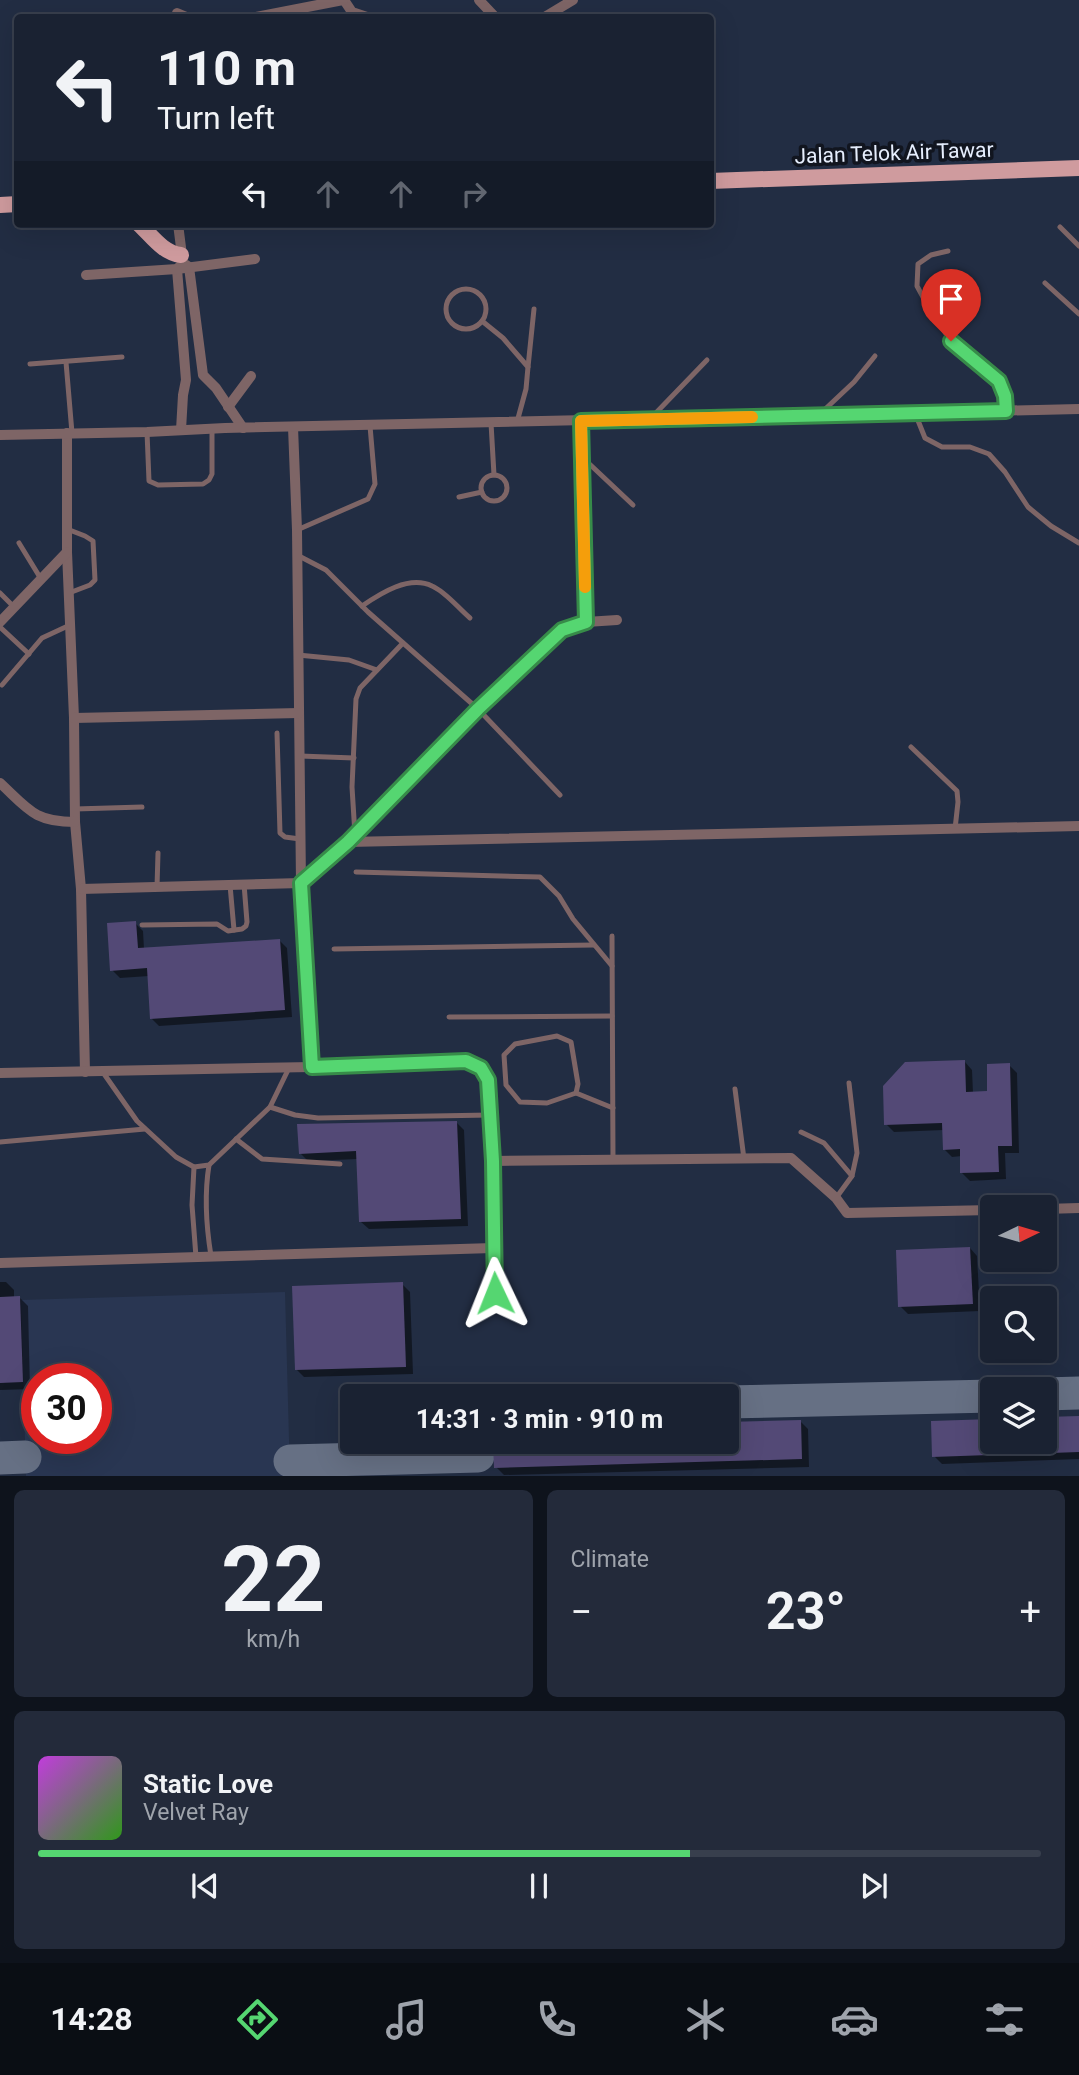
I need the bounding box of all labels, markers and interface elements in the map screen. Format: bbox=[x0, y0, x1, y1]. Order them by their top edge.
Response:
text: 110 m bbox=[157, 40, 296, 97]
icon: left bbox=[42, 42, 133, 133]
text: Turn left bbox=[157, 99, 275, 137]
street label: Jalan Telok Air Tawar bbox=[794, 138, 994, 168]
icon: left bbox=[236, 175, 274, 213]
icon: ahead bbox=[309, 175, 347, 213]
icon: ahead bbox=[382, 175, 420, 213]
icon: right bbox=[455, 175, 493, 213]
pin bbox=[921, 269, 981, 341]
icon: arrive bbox=[932, 280, 970, 318]
north arrow bbox=[980, 1195, 1057, 1272]
map controls bbox=[980, 1195, 1057, 1454]
position arrow bbox=[458, 1256, 532, 1330]
button: search bbox=[980, 1286, 1057, 1363]
speed limit sign: 30 bbox=[21, 1363, 112, 1454]
button: layers bbox=[980, 1377, 1057, 1454]
text: 14:31 · 3 min · 910 m bbox=[416, 1404, 663, 1434]
text: 22 bbox=[221, 1527, 325, 1633]
text: Climate bbox=[571, 1546, 649, 1573]
text: 23° bbox=[766, 1581, 846, 1642]
text: − bbox=[571, 1590, 592, 1634]
text: + bbox=[1019, 1590, 1041, 1634]
text: km/h bbox=[246, 1626, 300, 1653]
text: Static Love bbox=[143, 1769, 273, 1799]
text: Velvet Ray bbox=[143, 1799, 249, 1826]
icon: previous bbox=[186, 1867, 224, 1905]
icon: pause bbox=[520, 1867, 558, 1905]
icon: next bbox=[855, 1867, 893, 1905]
icon: directions bbox=[233, 1995, 282, 2044]
icon: music bbox=[382, 1995, 431, 2044]
icon: phone bbox=[532, 1995, 581, 2044]
icon: climate bbox=[681, 1995, 730, 2044]
icon: car bbox=[830, 1995, 879, 2044]
icon: filters bbox=[980, 1995, 1029, 2044]
text: 14:28 bbox=[50, 2000, 133, 2038]

